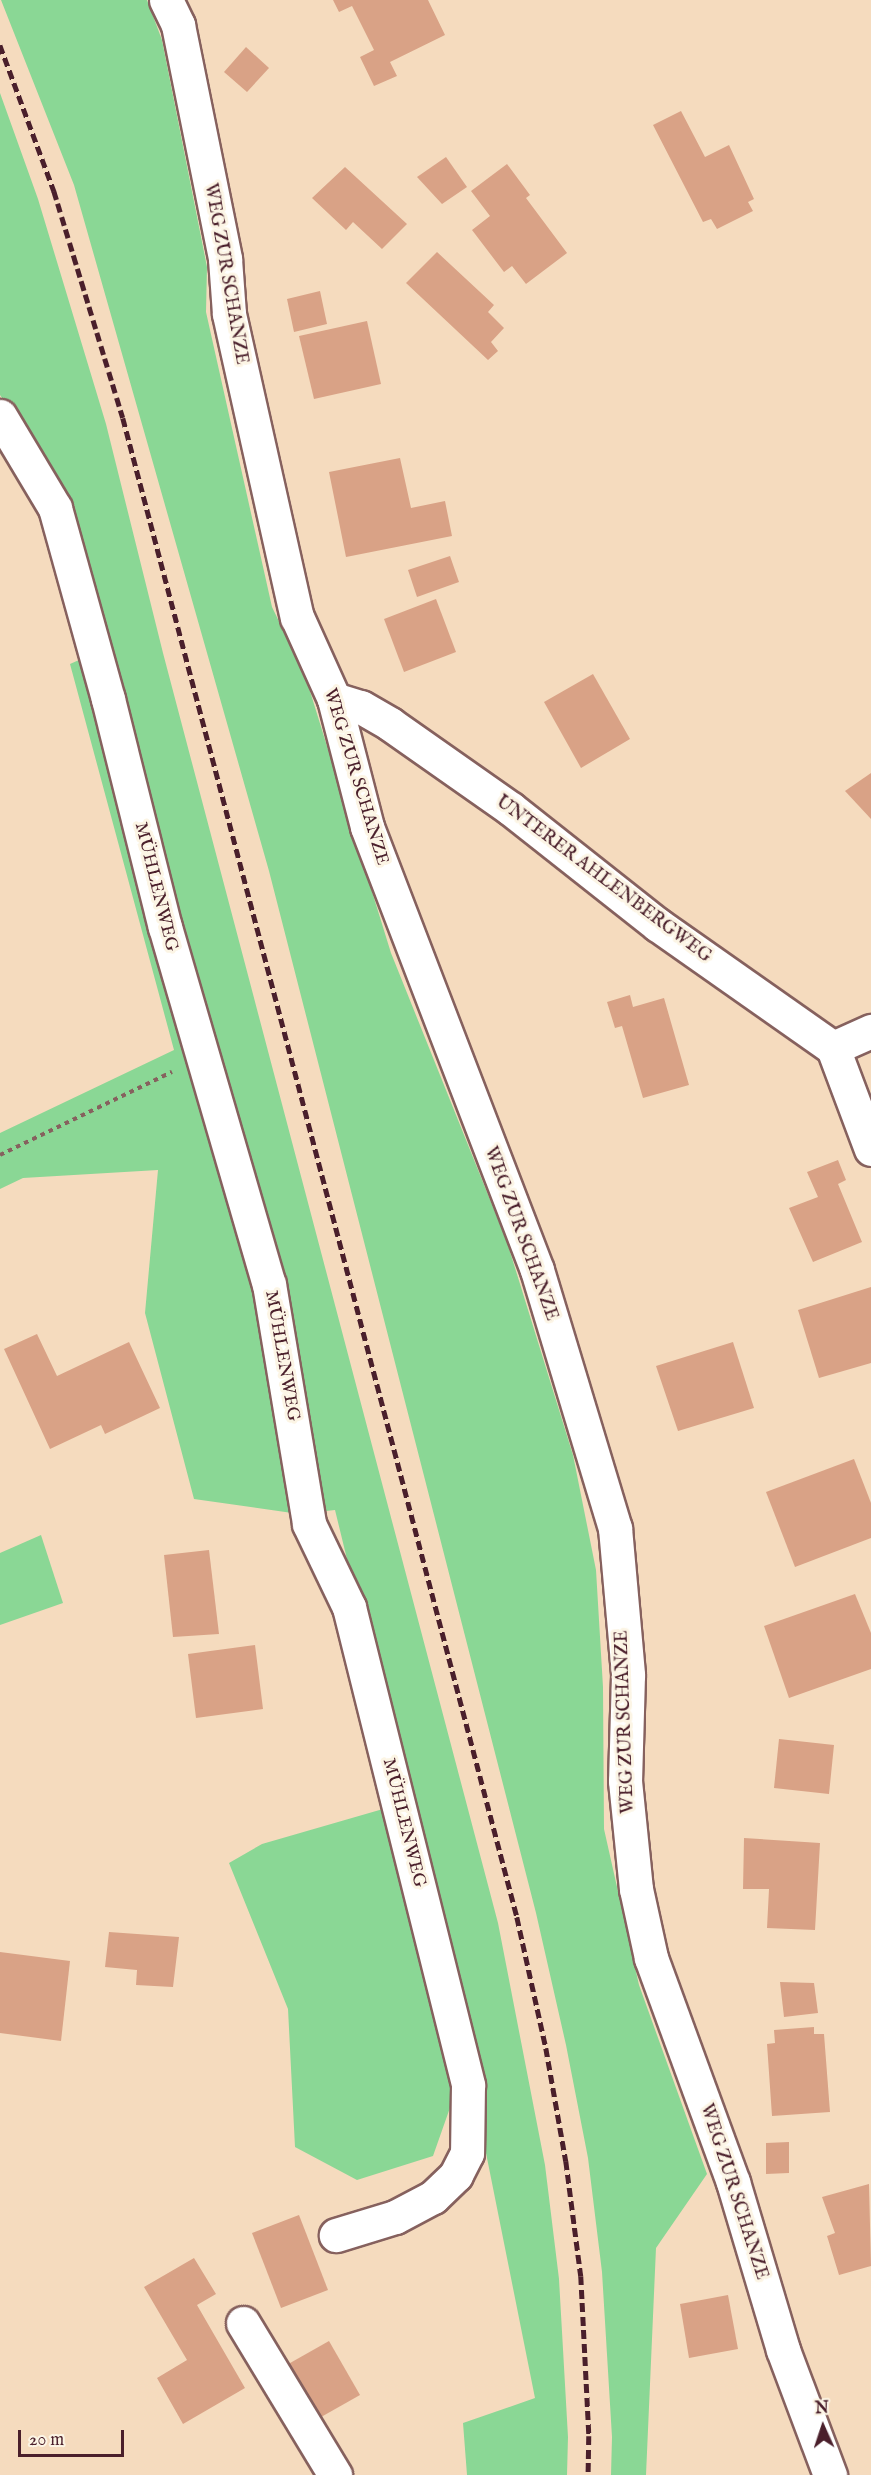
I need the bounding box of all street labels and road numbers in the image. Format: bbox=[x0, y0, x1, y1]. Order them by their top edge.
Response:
street label: WEG ZUR SCHANZE bbox=[198, 182, 252, 366]
street label: WEG ZUR SCHANZE bbox=[318, 686, 392, 868]
street label: UNTERER AHLENBERGWEG bbox=[491, 792, 715, 968]
street label: MÜHLENWEG bbox=[129, 820, 181, 954]
street label: WEG ZUR SCHANZE bbox=[478, 1144, 562, 1324]
street label: MÜHLENWEG bbox=[259, 1289, 303, 1423]
street label: WEG ZUR SCHANZE bbox=[612, 1630, 640, 1814]
street label: MÜHLENWEG bbox=[377, 1756, 429, 1890]
street label: WEG ZUR SCHANZE bbox=[694, 2101, 772, 2283]

